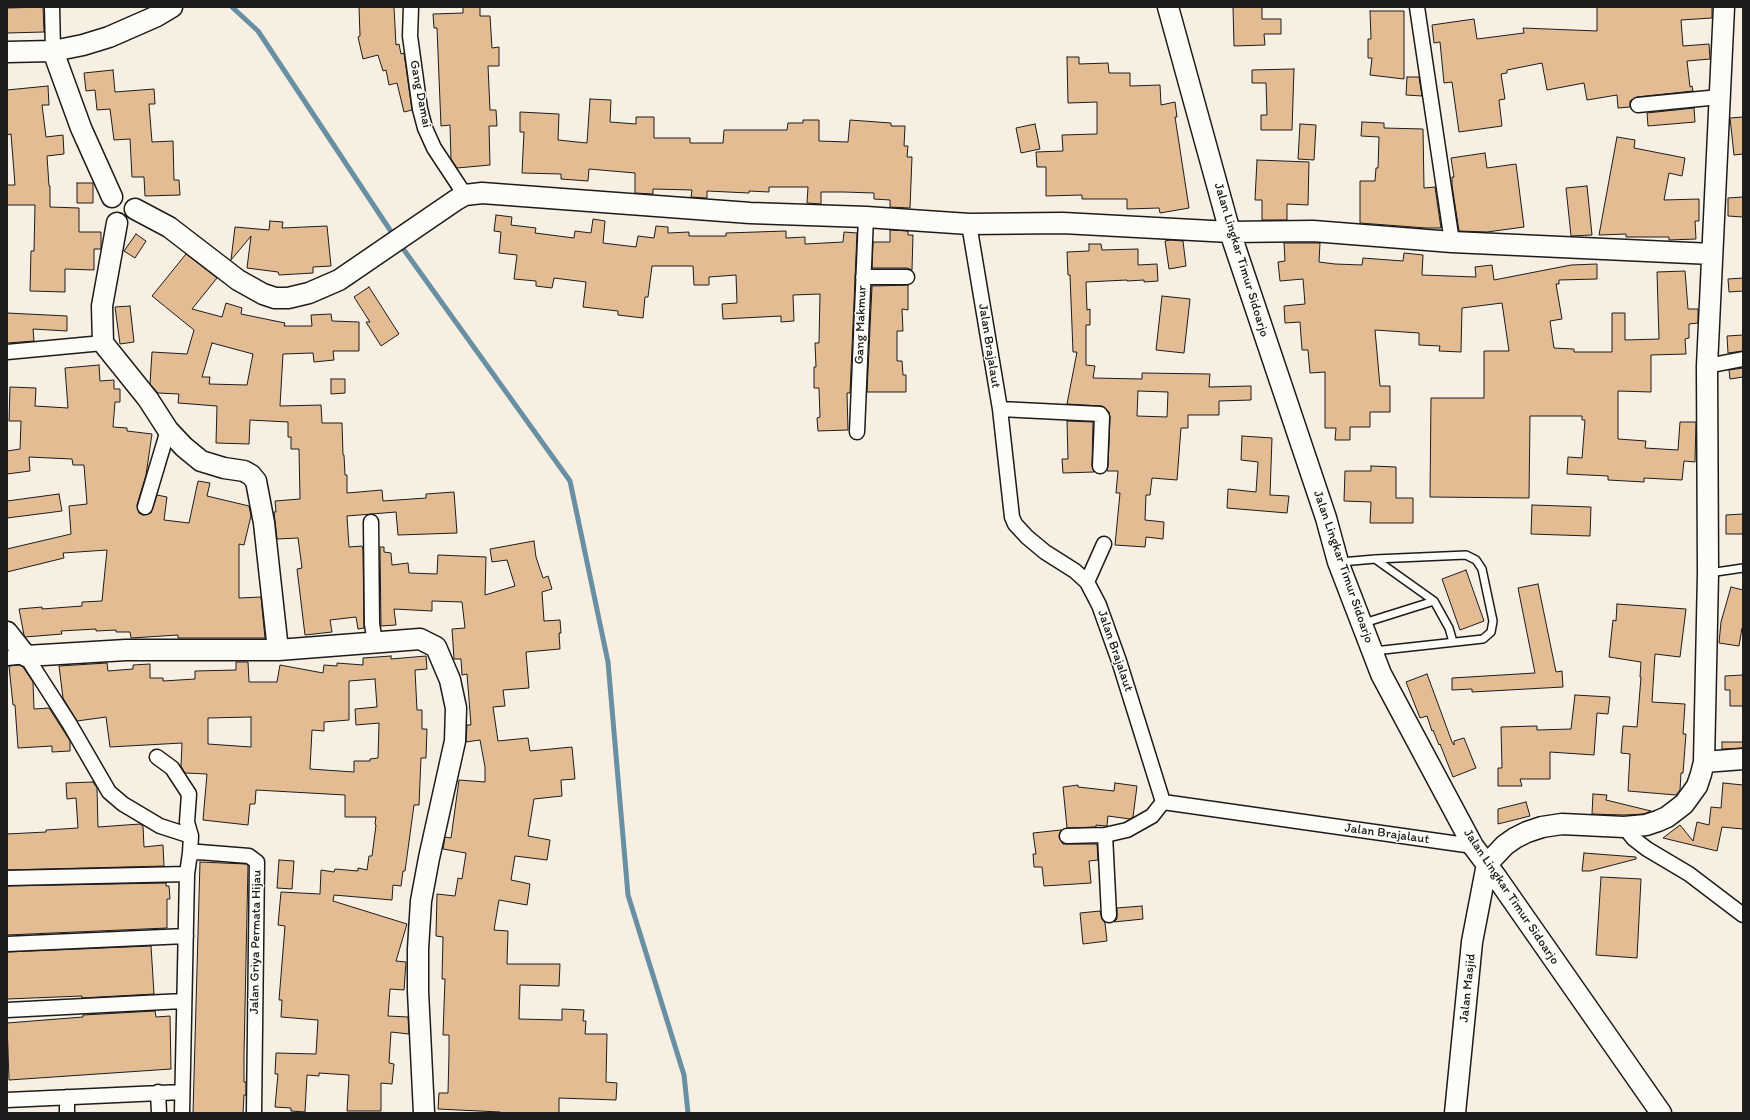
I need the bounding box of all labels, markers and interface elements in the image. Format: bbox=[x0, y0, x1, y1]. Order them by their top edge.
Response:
street label: Gang Damai bbox=[406, 59, 434, 129]
street label: Jalan Lingkar Timur Sidoarjo bbox=[1210, 181, 1272, 339]
street label: Gang Makmur bbox=[852, 285, 870, 365]
street label: Jalan Brajalaut bbox=[975, 303, 1003, 389]
street label: Jalan Lingkar Timur Sidoarjo bbox=[1310, 489, 1376, 645]
street label: Jalan Brajalaut bbox=[1094, 608, 1136, 694]
street label: Jalan Brajalaut bbox=[1344, 820, 1430, 848]
street label: Jalan Lingkar Timur Sidoarjo bbox=[1460, 826, 1562, 968]
street label: Jalan Griya Permata Hijau bbox=[247, 870, 265, 1014]
street label: Jalan Masjid bbox=[1457, 953, 1479, 1023]

